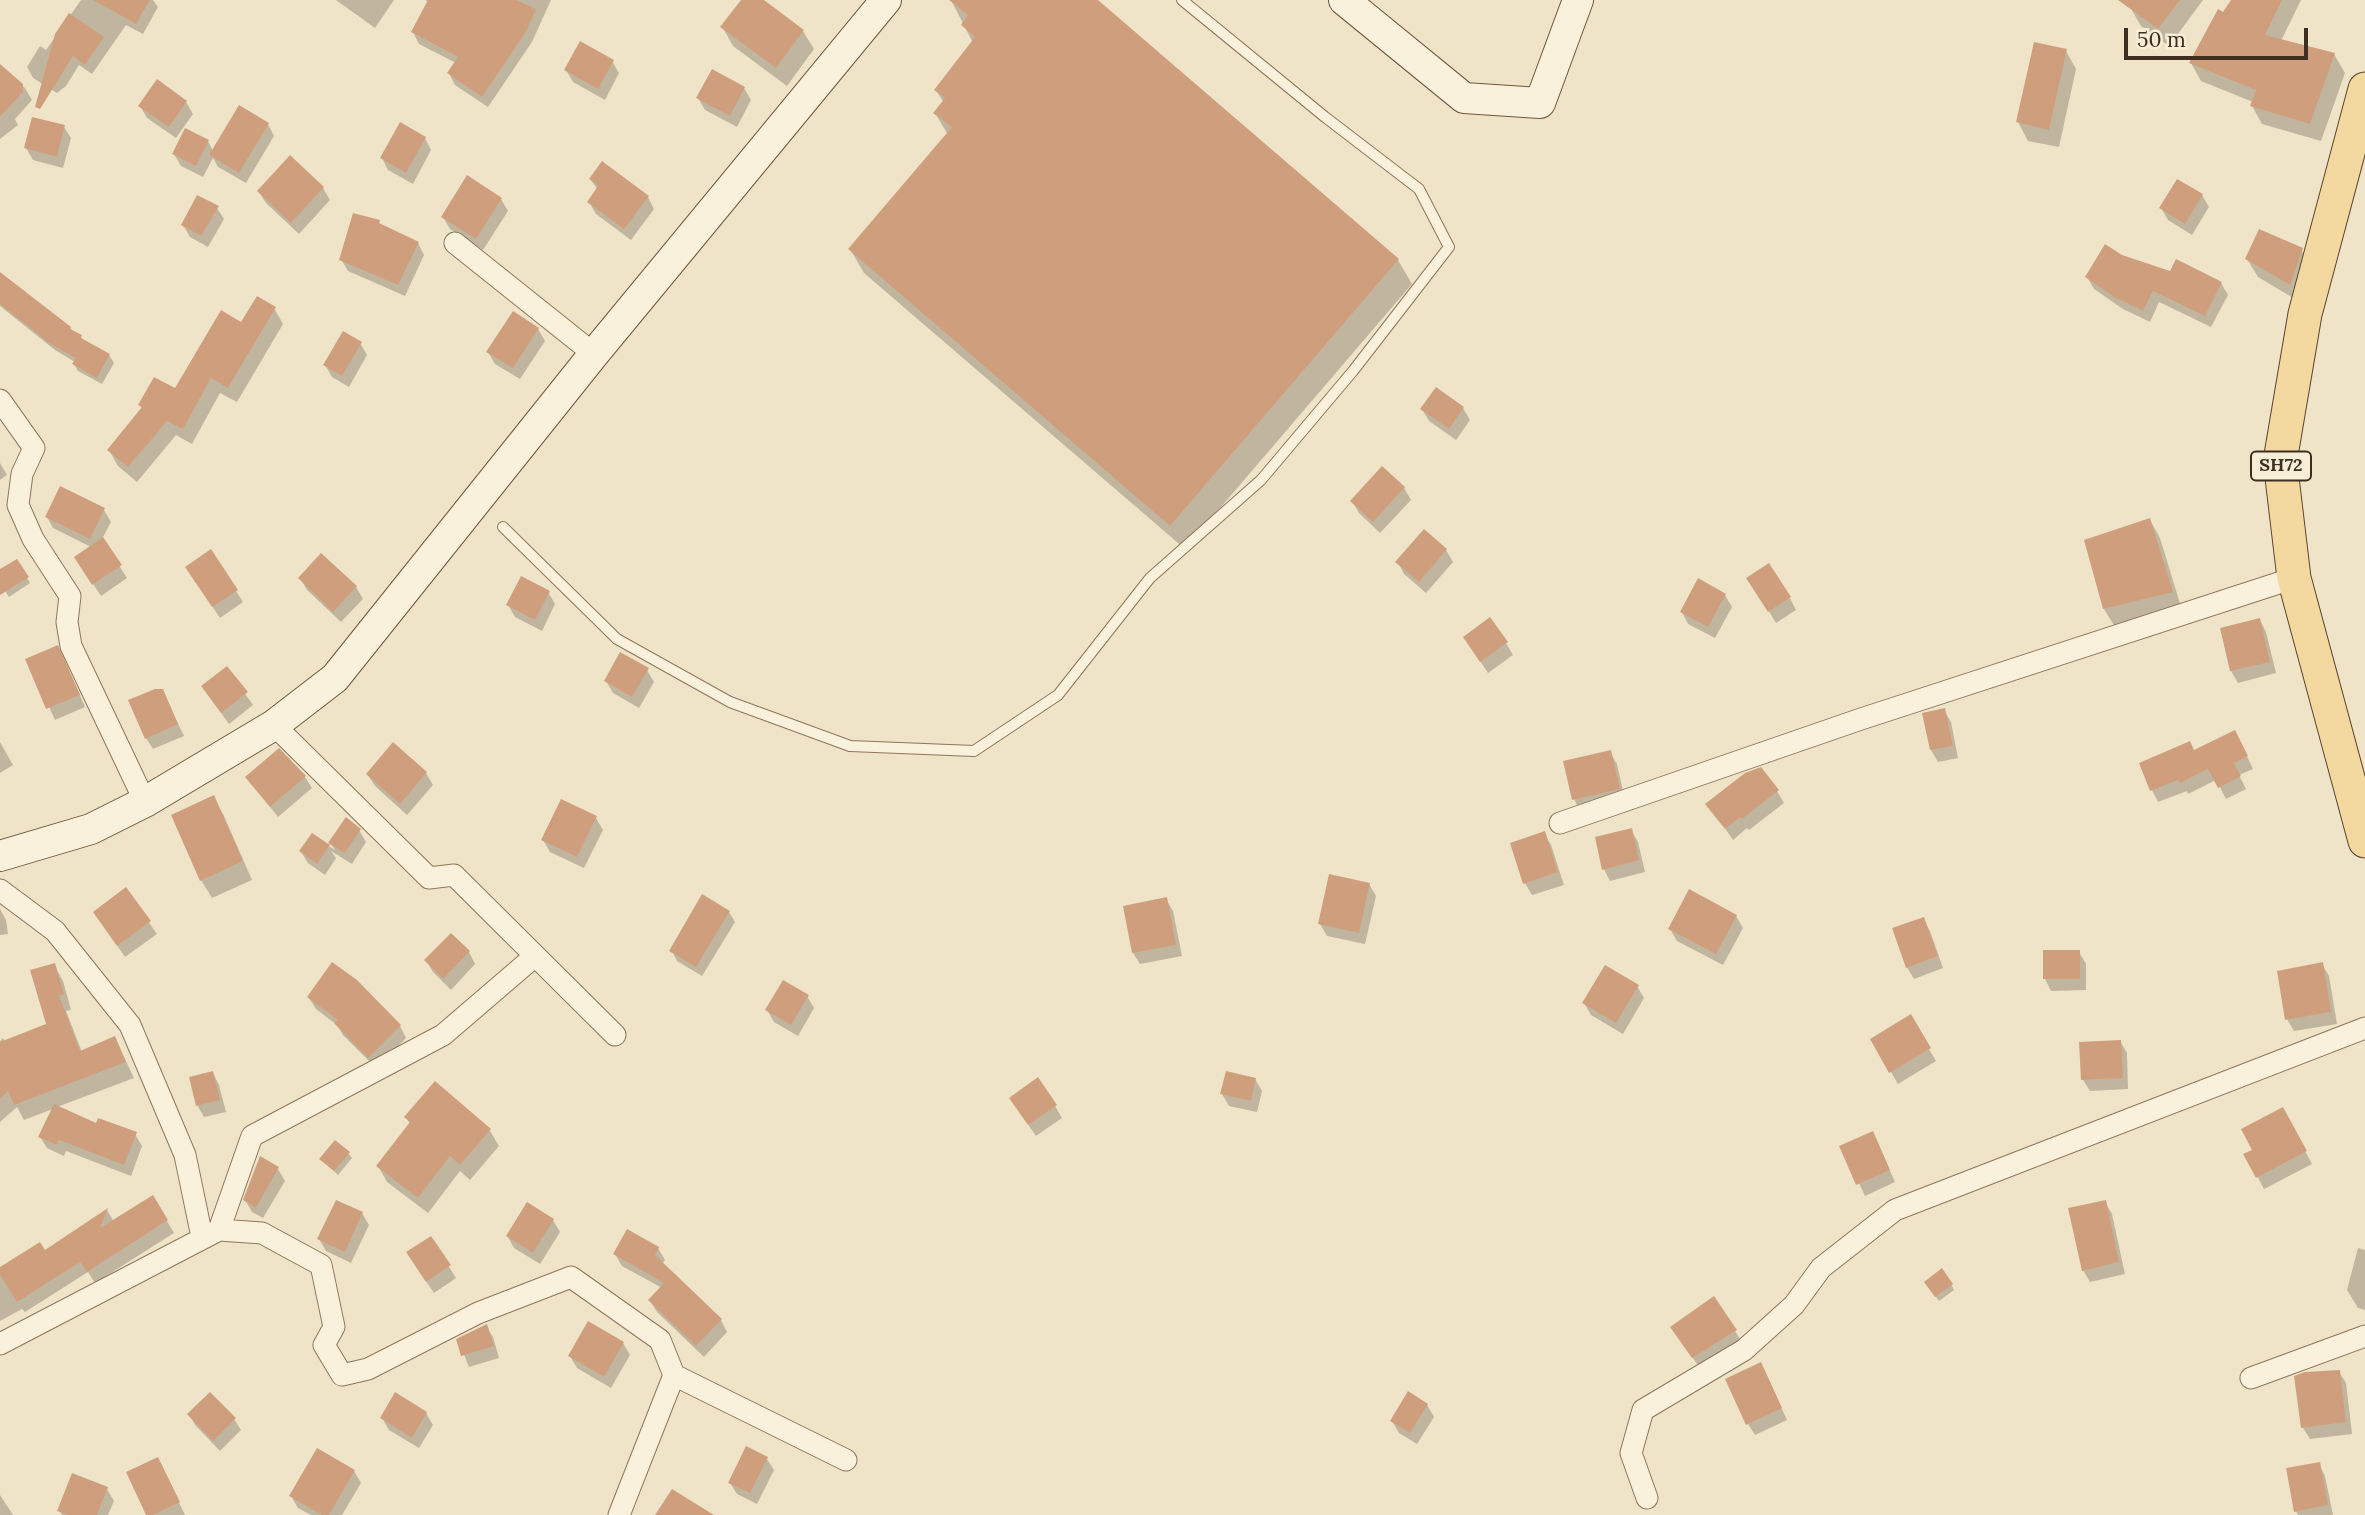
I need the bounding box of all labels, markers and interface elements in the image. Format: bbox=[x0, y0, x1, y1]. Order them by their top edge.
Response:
scale bar bbox=[2127, 14, 2311, 58]
text: 50 m bbox=[2137, 26, 2186, 53]
road number: SH72 bbox=[2251, 452, 2311, 480]

